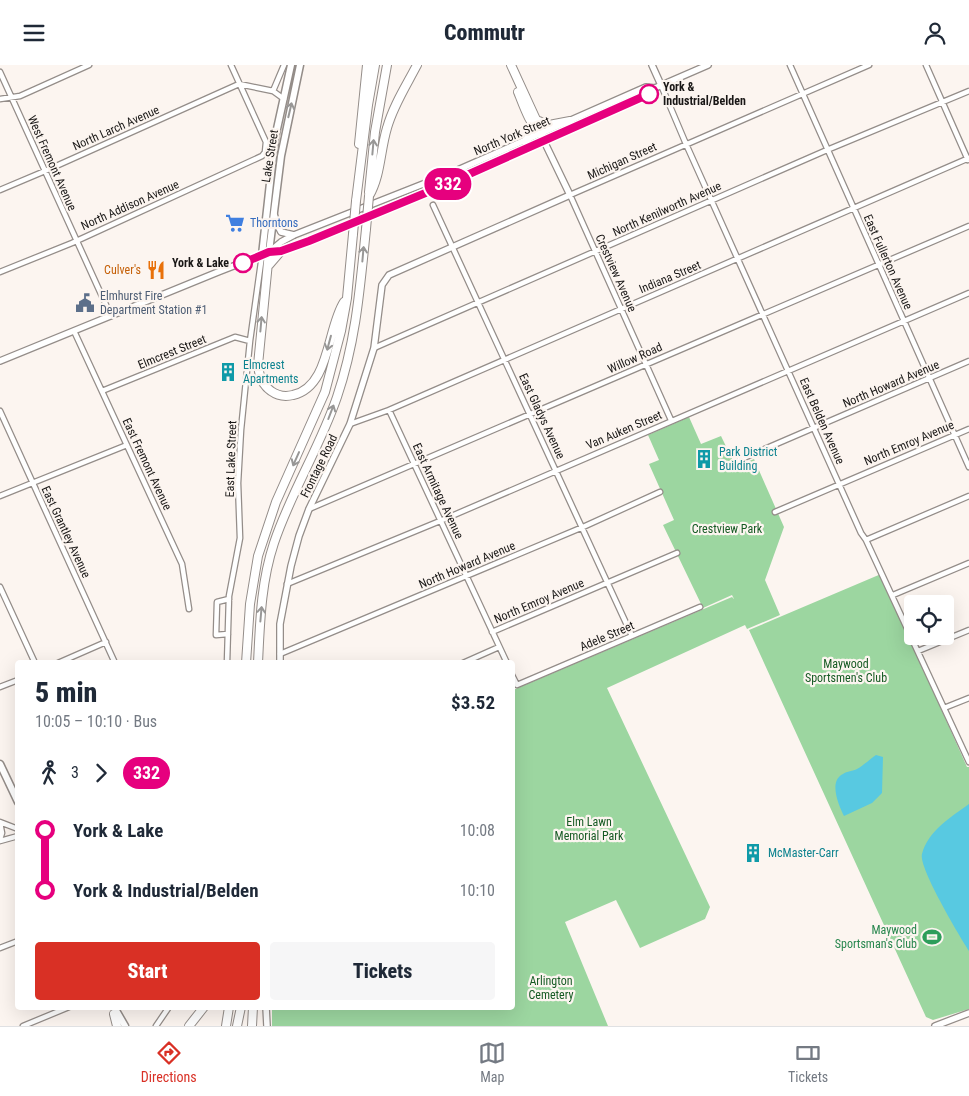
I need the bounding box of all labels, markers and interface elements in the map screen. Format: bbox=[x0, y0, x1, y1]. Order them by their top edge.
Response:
icon: menu bbox=[20, 19, 48, 47]
icon: person bbox=[921, 19, 949, 47]
text: Commutr bbox=[444, 20, 525, 45]
place label: York & Industrial/Belden bbox=[663, 80, 746, 108]
marker: York & Industrial/Belden bbox=[639, 84, 659, 104]
street label: North Larch Avenue bbox=[71, 103, 162, 153]
one-way arrow bbox=[286, 103, 295, 119]
street label: West Fremont Avenue bbox=[25, 113, 79, 213]
street label: North York Street bbox=[472, 113, 553, 158]
street label: Lake Street bbox=[259, 128, 281, 183]
street label: Michigan Street bbox=[585, 139, 659, 182]
one-way arrow bbox=[368, 140, 378, 156]
line badge: 332 bbox=[419, 168, 477, 200]
text: 332 bbox=[434, 173, 462, 194]
street label: North Addison Avenue bbox=[79, 177, 181, 233]
street label: North Kenilworth Avenue bbox=[611, 179, 724, 239]
supermarket icon: Thorntons bbox=[224, 212, 246, 234]
street label: East Fullerton Avenue bbox=[861, 212, 915, 312]
place label: Thorntons bbox=[250, 216, 298, 230]
street label: Crestview Avenue bbox=[593, 232, 640, 314]
one-way arrow bbox=[359, 246, 368, 262]
marker: York & Lake bbox=[233, 253, 253, 273]
place label: York & Lake bbox=[172, 256, 229, 270]
street label: Indiana Street bbox=[637, 258, 703, 296]
restaurant icon: Culver's bbox=[145, 259, 167, 281]
place label: Culver's bbox=[104, 263, 141, 277]
place label: Elmhurst Fire Department Station #1 bbox=[100, 289, 207, 317]
public building icon: Elmhurst Fire Department Station #1 bbox=[74, 292, 96, 314]
one-way arrow bbox=[257, 316, 266, 332]
street label: Elmcrest Street bbox=[136, 332, 209, 372]
one-way arrow bbox=[324, 334, 334, 350]
street label: Willow Road bbox=[606, 340, 664, 376]
street label: North Howard Avenue bbox=[841, 357, 942, 411]
place label: Elmcrest Apartments bbox=[243, 358, 299, 386]
building icon: Elmcrest Apartments bbox=[217, 361, 239, 383]
street label: East Gladys Avenue bbox=[516, 371, 568, 461]
street label: East Belden Avenue bbox=[797, 376, 847, 467]
one-way arrow bbox=[328, 405, 337, 420]
street label: Van Auken Street bbox=[584, 408, 664, 452]
street label: East Fremont Avenue bbox=[120, 416, 175, 513]
street label: North Emroy Avenue bbox=[862, 418, 956, 468]
street label: East Lake Street bbox=[223, 420, 239, 498]
street label: Frontage Road bbox=[298, 432, 340, 500]
street label: East Armitage Avenue bbox=[410, 441, 466, 541]
place label: Park District Building bbox=[719, 445, 778, 473]
building icon: Park District Building bbox=[693, 448, 715, 470]
one-way arrow bbox=[290, 451, 300, 466]
street label: East Grantley Avenue bbox=[39, 484, 94, 580]
park label: Crestview Park bbox=[692, 522, 763, 536]
street label: North Howard Avenue bbox=[417, 538, 518, 592]
street label: North Emroy Avenue bbox=[492, 576, 586, 626]
map controls bbox=[904, 595, 954, 645]
button: locate bbox=[904, 595, 954, 645]
one-way arrow bbox=[256, 606, 266, 622]
street label: Adele Street bbox=[578, 618, 637, 654]
park label: Maywood Sportsmen's Club bbox=[805, 657, 887, 685]
text: 5 min bbox=[35, 676, 97, 709]
text: $3.52 bbox=[451, 691, 495, 714]
text: 10:05 – 10:10 · Bus bbox=[35, 712, 157, 731]
icon: walk bbox=[35, 759, 63, 787]
icon: forward bbox=[87, 759, 115, 787]
text: 332 bbox=[133, 762, 160, 783]
text: 3 bbox=[71, 763, 79, 782]
park label: Elm Lawn Memorial Park bbox=[555, 815, 624, 843]
text: York & Lake bbox=[73, 819, 163, 842]
text: 10:08 bbox=[460, 821, 495, 840]
building icon: McMaster-Carr bbox=[742, 842, 764, 864]
place label: McMaster-Carr bbox=[768, 846, 839, 860]
text: York & Industrial/Belden bbox=[73, 879, 259, 902]
text: 10:10 bbox=[460, 881, 495, 900]
place label: Maywood Sportsman's Club bbox=[835, 923, 917, 951]
sports icon: Maywood Sportsman's Club bbox=[921, 926, 943, 948]
button: Start bbox=[35, 942, 260, 1000]
button: Tickets bbox=[270, 942, 495, 1000]
park label: Arlington Cemetery bbox=[528, 974, 574, 1002]
tab: Directions bbox=[141, 1039, 197, 1085]
tab: Map bbox=[478, 1039, 506, 1085]
tab: Tickets bbox=[788, 1039, 828, 1085]

